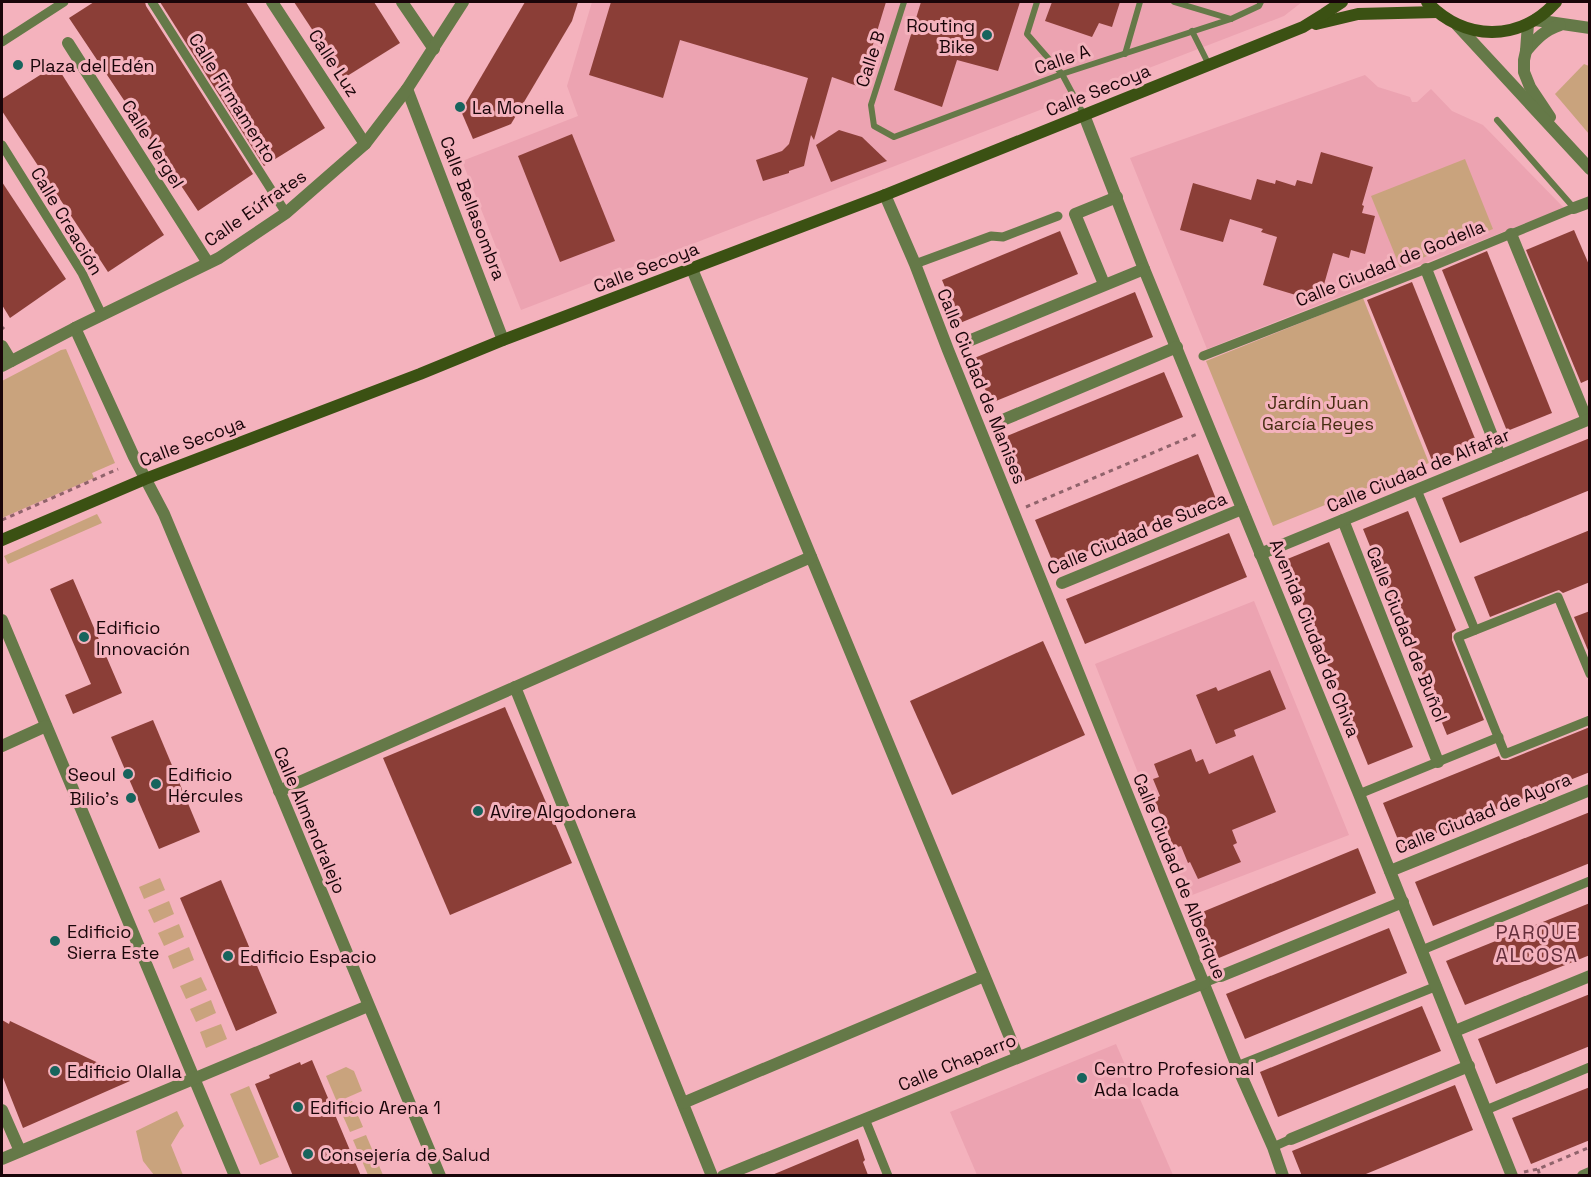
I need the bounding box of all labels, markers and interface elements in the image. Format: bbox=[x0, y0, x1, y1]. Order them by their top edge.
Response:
place label: Routing Bike bbox=[906, 14, 975, 58]
street label: Calle Luz bbox=[304, 25, 364, 101]
street label: Calle B bbox=[850, 28, 890, 90]
marker: Routing Bike bbox=[980, 28, 994, 42]
street label: Calle Firmamento bbox=[184, 29, 282, 167]
street label: Calle A bbox=[1031, 39, 1093, 79]
place label: Plaza del Edén bbox=[30, 54, 155, 77]
marker: Plaza del Edén bbox=[11, 58, 25, 72]
street label: Calle Secoya bbox=[1042, 59, 1154, 121]
street label: Calle Vergel bbox=[117, 96, 189, 192]
place label: La Monella bbox=[472, 96, 564, 119]
marker: La Monella bbox=[453, 100, 467, 114]
street label: Calle Bellasombra bbox=[435, 133, 511, 283]
street label: Calle Creación bbox=[26, 163, 108, 279]
street label: Calle Eúfrates bbox=[199, 164, 311, 252]
street label: Calle Ciudad de Godella bbox=[1292, 214, 1488, 312]
street label: Calle Secoya bbox=[590, 236, 702, 298]
street label: Calle Ciudad de Manises bbox=[932, 285, 1032, 487]
park label: Jardín Juan García Reyes bbox=[1262, 391, 1374, 435]
street label: Calle Secoya bbox=[136, 410, 248, 472]
street label: Calle Ciudad de Alfafar bbox=[1323, 423, 1513, 517]
street label: Calle Ciudad de Sueca bbox=[1044, 486, 1230, 580]
street label: Avenida Ciudad de Chiva bbox=[1265, 536, 1365, 740]
street label: Calle Ciudad de Buñol bbox=[1361, 543, 1453, 725]
place label: Edificio Innovación bbox=[96, 616, 190, 660]
marker: Edificio Innovación bbox=[77, 630, 91, 644]
street label: Calle Almendralejo bbox=[269, 743, 351, 897]
place label: Seoul bbox=[68, 763, 116, 786]
place label: Edificio Hércules bbox=[168, 763, 243, 807]
marker: Seoul bbox=[121, 767, 135, 781]
street label: Calle Ciudad de Ayora bbox=[1392, 767, 1574, 859]
street label: Calle Ciudad de Alberique bbox=[1128, 770, 1232, 982]
marker: Edificio Hércules bbox=[149, 777, 163, 791]
place label: Bilio's bbox=[69, 787, 119, 810]
marker: Bilio's bbox=[124, 791, 138, 805]
place label: Avire Algodonera bbox=[490, 800, 636, 823]
marker: Avire Algodonera bbox=[471, 804, 485, 818]
district label: PARQUE ALCOSA bbox=[1495, 919, 1579, 968]
place label: Edificio Sierra Este bbox=[67, 920, 159, 964]
marker: Edificio Sierra Este bbox=[48, 934, 62, 948]
place label: Edificio Espacio bbox=[240, 945, 377, 968]
marker: Edificio Espacio bbox=[221, 949, 235, 963]
street label: Calle Chaparro bbox=[895, 1028, 1019, 1096]
place label: Centro Profesional Ada Icada bbox=[1094, 1057, 1255, 1101]
place label: Edificio Olalla bbox=[67, 1060, 182, 1083]
marker: Edificio Olalla bbox=[48, 1064, 62, 1078]
marker: Centro Profesional Ada Icada bbox=[1075, 1071, 1089, 1085]
place label: Edificio Arena 1 bbox=[310, 1096, 441, 1119]
marker: Edificio Arena 1 bbox=[291, 1100, 305, 1114]
place label: Consejería de Salud bbox=[320, 1143, 490, 1166]
marker: Consejería de Salud bbox=[301, 1147, 315, 1161]

